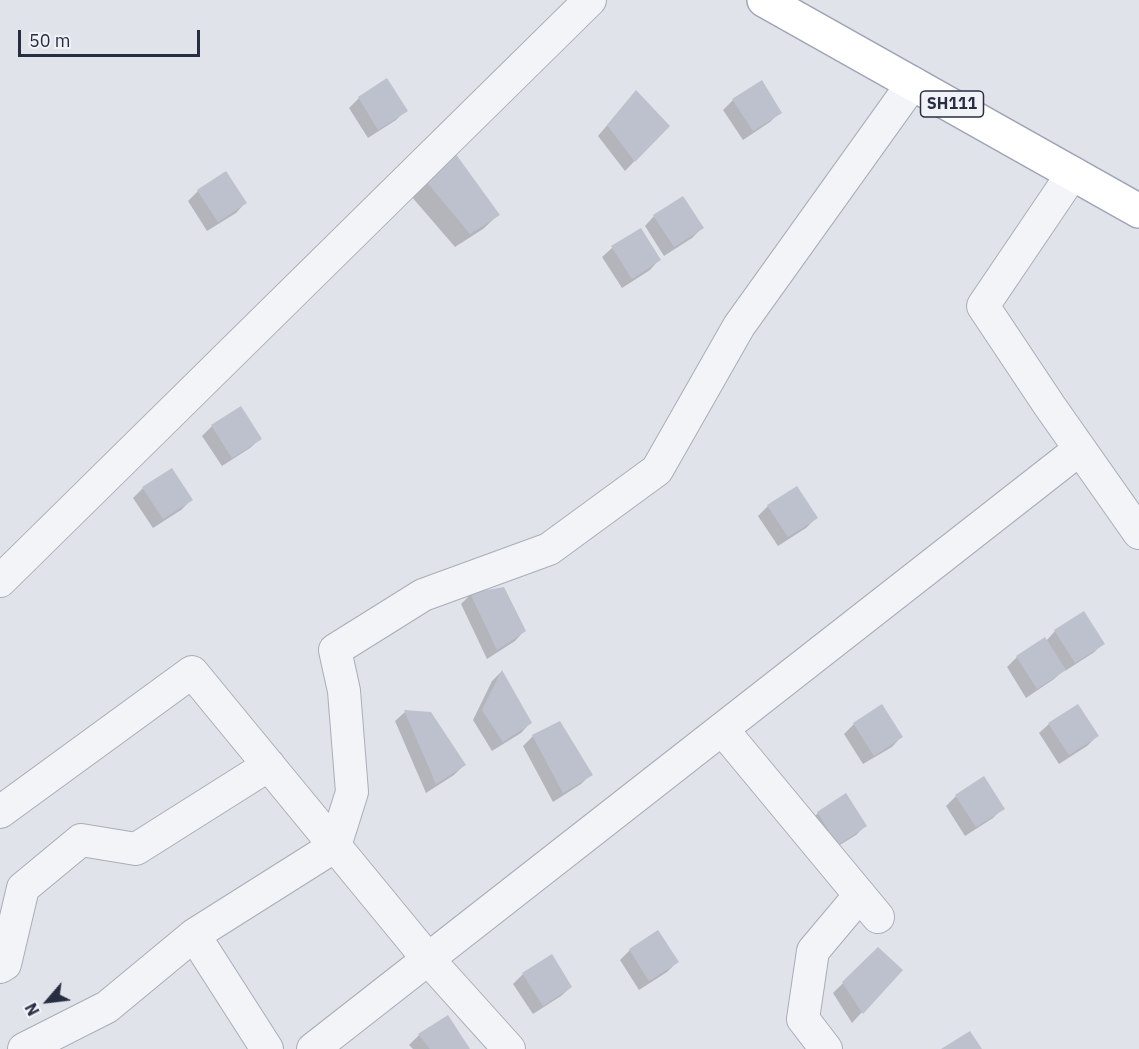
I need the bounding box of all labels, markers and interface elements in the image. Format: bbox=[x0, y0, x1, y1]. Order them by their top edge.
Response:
scale bar bbox=[21, 18, 202, 56]
text: 50 m bbox=[29, 29, 71, 52]
road number: SH111 bbox=[920, 91, 984, 117]
north arrow bbox=[18, 971, 78, 1031]
text: N bbox=[21, 1000, 44, 1019]

